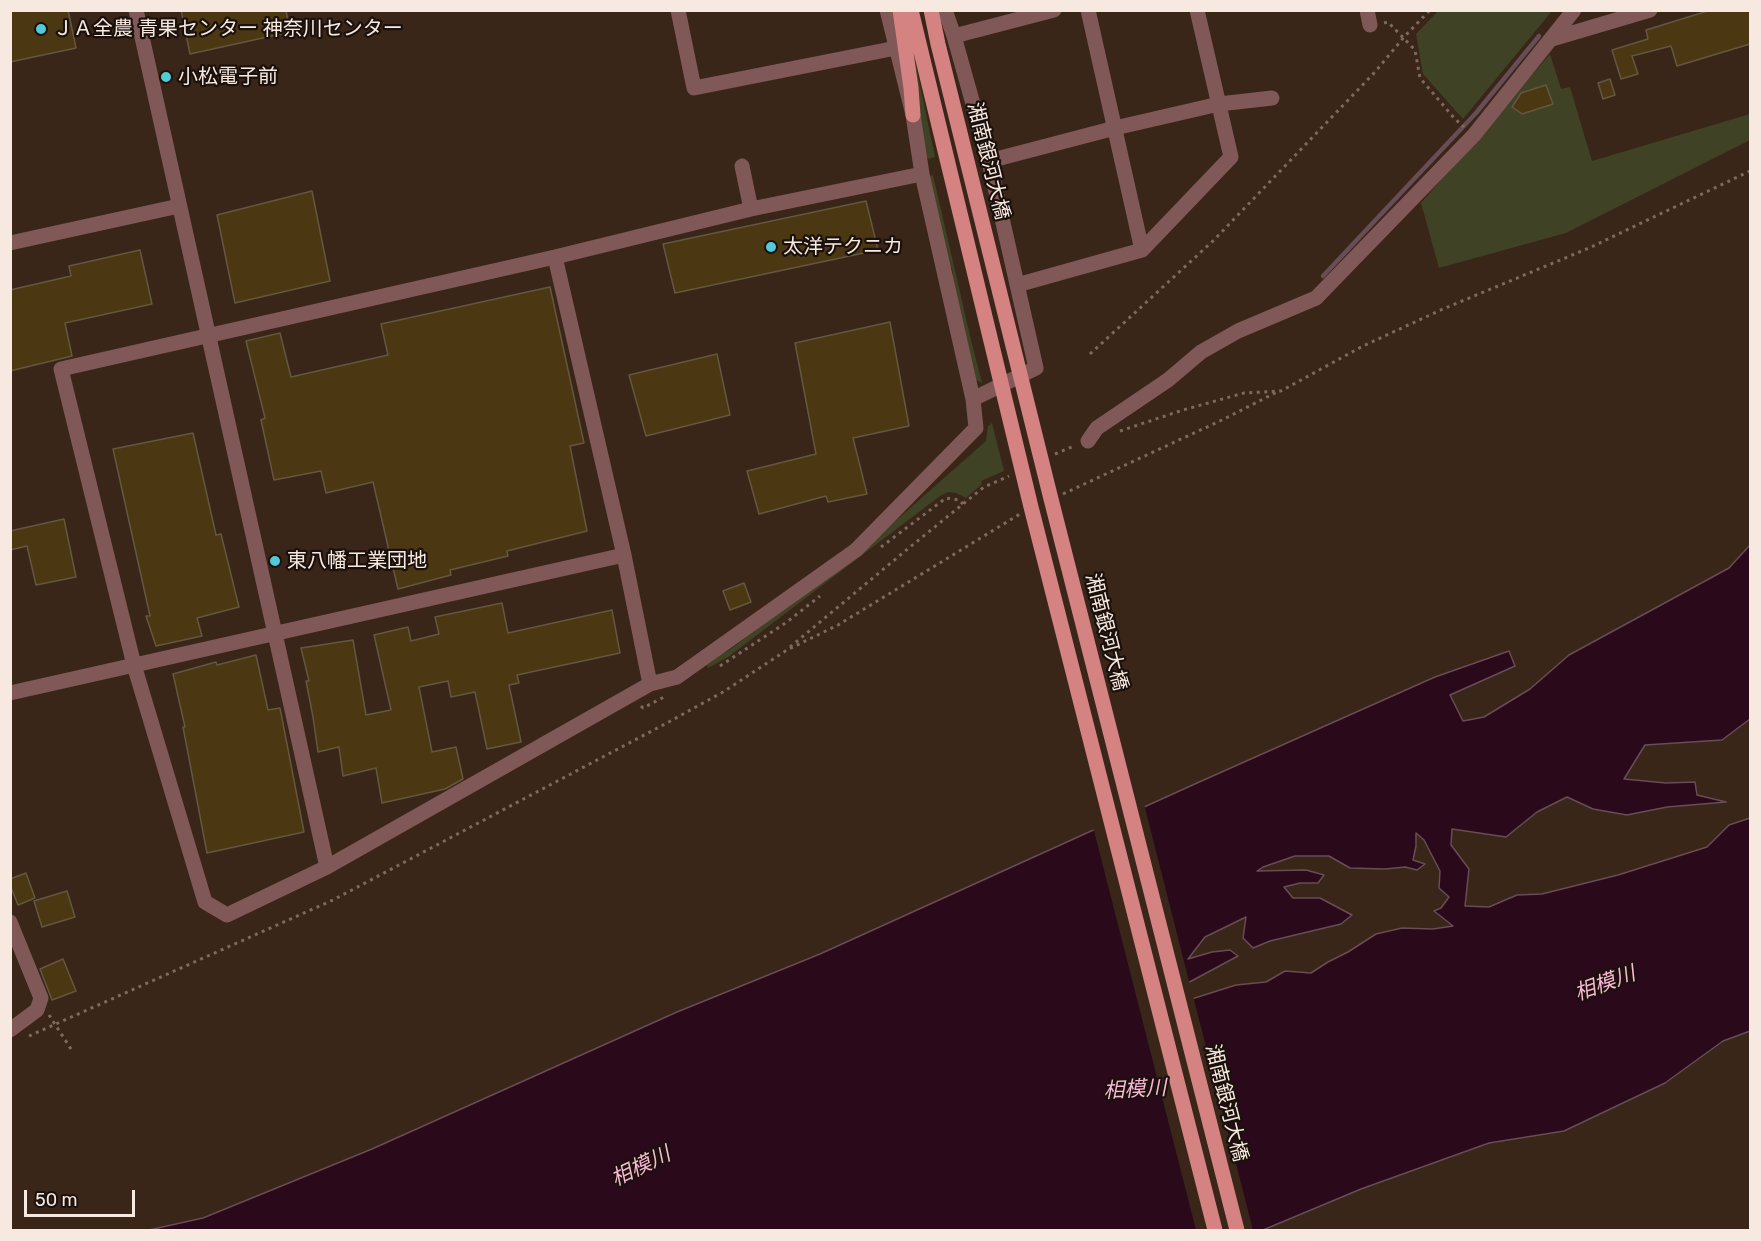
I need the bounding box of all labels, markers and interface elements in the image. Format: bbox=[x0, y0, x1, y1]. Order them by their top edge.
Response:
place label: ＪＡ全農 青果センター 神奈川センター bbox=[53, 17, 403, 41]
marker: ＪＡ全農 青果センター 神奈川センター bbox=[34, 22, 48, 36]
place label: 小松電子前 bbox=[178, 65, 278, 89]
marker: 小松電子前 bbox=[159, 70, 173, 84]
street label: 湘南銀河大橋 bbox=[962, 100, 1014, 222]
place label: 太洋テクニカ bbox=[783, 235, 903, 259]
marker: 太洋テクニカ bbox=[764, 240, 778, 254]
place label: 東八幡工業団地 bbox=[287, 549, 427, 573]
marker: 東八幡工業団地 bbox=[268, 554, 282, 568]
street label: 湘南銀河大橋 bbox=[1080, 571, 1132, 693]
water label: 相模川 bbox=[1571, 961, 1639, 1007]
street label: 湘南銀河大橋 bbox=[1200, 1042, 1252, 1164]
water label: 相模川 bbox=[1103, 1076, 1167, 1104]
water label: 相模川 bbox=[607, 1142, 675, 1192]
scale bar bbox=[27, 1178, 138, 1216]
text: 50 m bbox=[35, 1189, 78, 1211]

